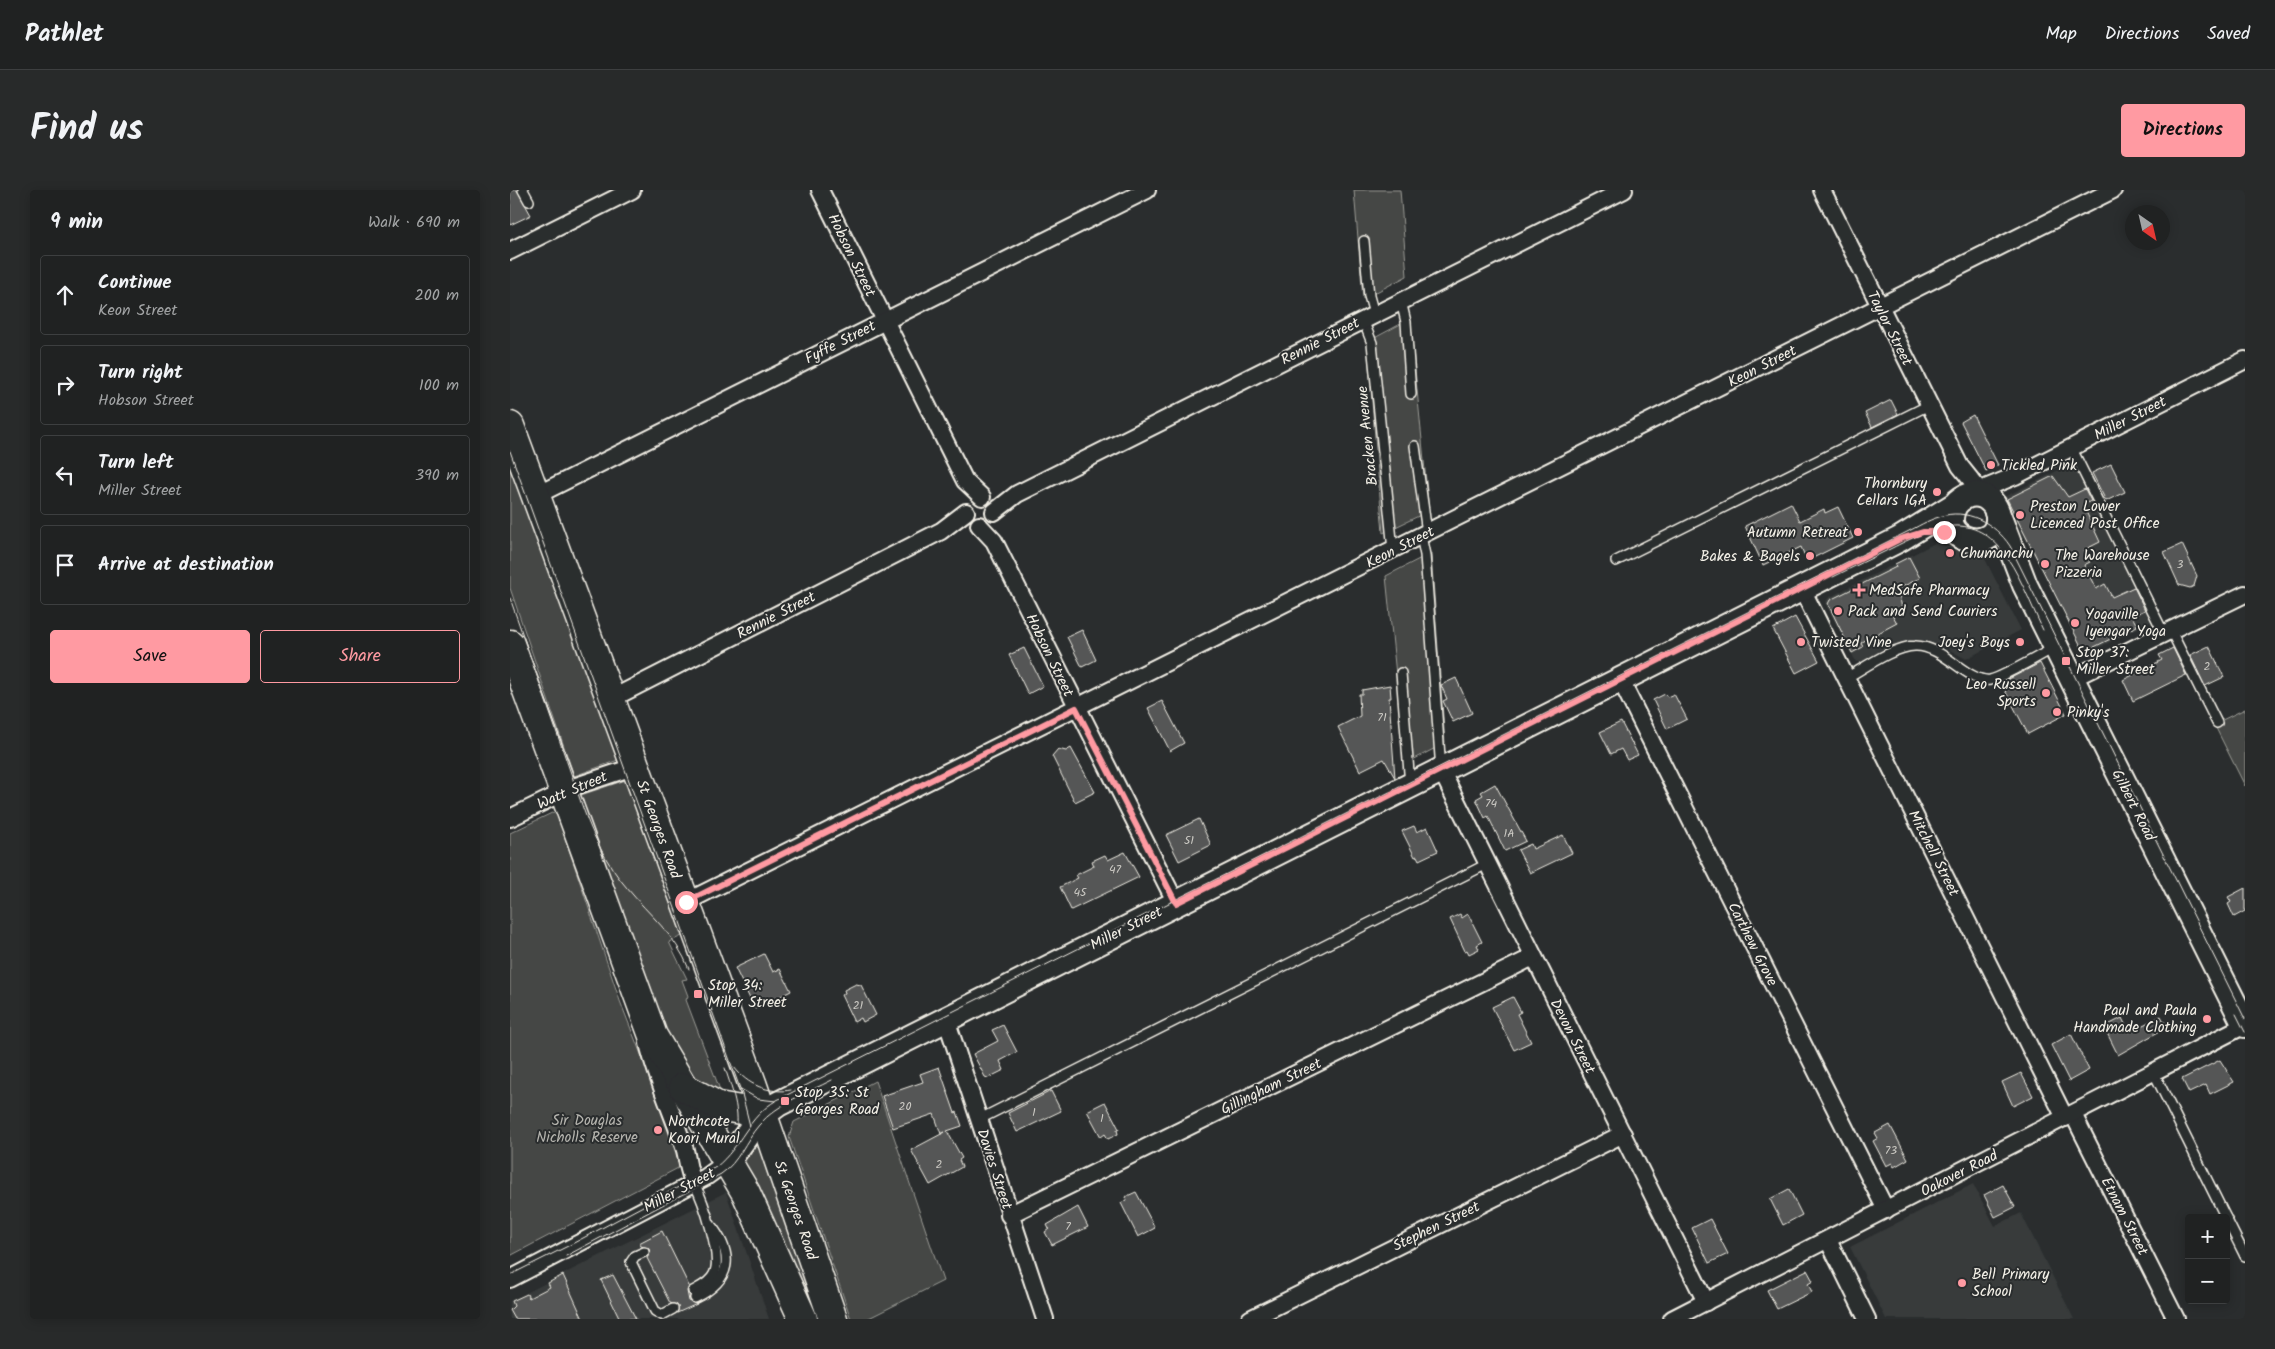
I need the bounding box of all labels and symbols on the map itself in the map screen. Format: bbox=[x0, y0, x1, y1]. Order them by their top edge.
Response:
north arrow bbox=[2125, 205, 2170, 250]
street label: Hobson Street bbox=[821, 210, 882, 301]
street label: Taylor Street bbox=[1860, 287, 1918, 370]
street label: Rennie Street bbox=[1277, 312, 1364, 372]
street label: Fyffe Street bbox=[801, 315, 880, 371]
street label: Keon Street bbox=[1724, 339, 1801, 394]
street label: Bracken Avenue bbox=[1351, 385, 1385, 487]
street label: Miller Street bbox=[2090, 390, 2171, 447]
place label: Tickled Pink bbox=[2001, 454, 2078, 478]
marker: Tickled Pink bbox=[1985, 459, 1997, 471]
place label: Thornbury Cellars IGA bbox=[1857, 472, 1928, 513]
marker: Thornbury Cellars IGA bbox=[1931, 486, 1943, 498]
place label: Preston Lower Licenced Post Office bbox=[2030, 495, 2160, 536]
marker: Preston Lower Licenced Post Office bbox=[2014, 509, 2026, 521]
street label: Keon Street bbox=[1362, 520, 1439, 575]
place label: Autumn Retreat bbox=[1747, 521, 1848, 545]
route end bbox=[1933, 521, 1956, 544]
marker: Autumn Retreat bbox=[1852, 526, 1864, 538]
place label: Chumanchu bbox=[1960, 542, 2033, 566]
place label: The Warehouse Pizzeria bbox=[2055, 544, 2150, 585]
place label: Bakes & Bagels bbox=[1700, 545, 1801, 569]
marker: Chumanchu bbox=[1944, 547, 1956, 559]
marker: Bakes & Bagels bbox=[1804, 550, 1816, 562]
house number: 3 bbox=[2177, 555, 2184, 574]
marker: The Warehouse Pizzeria bbox=[2039, 558, 2051, 570]
place label: MedSafe Pharmacy bbox=[1869, 579, 1990, 603]
marker: MedSafe Pharmacy bbox=[1853, 584, 1865, 596]
street label: Rennie Street bbox=[733, 586, 820, 646]
place label: Pack and Send Couriers bbox=[1848, 600, 1998, 624]
place label: Yogaville Iyengar Yoga bbox=[2085, 603, 2166, 644]
marker: Pack and Send Couriers bbox=[1832, 605, 1844, 617]
street label: Hobson Street bbox=[1019, 610, 1080, 701]
marker: Yogaville Iyengar Yoga bbox=[2069, 617, 2081, 629]
place label: Twisted Vine bbox=[1811, 631, 1892, 655]
place label: Joey's Boys bbox=[1938, 631, 2011, 655]
marker: Twisted Vine bbox=[1795, 636, 1807, 648]
marker: Joey's Boys bbox=[2014, 636, 2026, 648]
place label: Stop 37: Miller Street bbox=[2076, 641, 2155, 682]
marker: Stop 37: Miller Street bbox=[2060, 655, 2072, 667]
house number: 2 bbox=[2204, 657, 2211, 676]
place label: Leo Russell Sports bbox=[1965, 673, 2037, 714]
marker: Leo Russell Sports bbox=[2040, 687, 2052, 699]
place label: Pinky's bbox=[2067, 701, 2110, 725]
marker: Pinky's bbox=[2051, 706, 2063, 718]
house number: 71 bbox=[1377, 708, 1387, 727]
street label: Watt Street bbox=[533, 765, 612, 817]
street label: Gilbert Road bbox=[2105, 765, 2162, 846]
street label: St Georges Road bbox=[629, 776, 687, 883]
house number: 74 bbox=[1485, 794, 1497, 813]
street label: Mitchell Street bbox=[1901, 806, 1965, 901]
house number: 1A bbox=[1503, 824, 1515, 843]
house number: 51 bbox=[1184, 831, 1194, 850]
house number: 47 bbox=[1109, 860, 1122, 879]
house number: 45 bbox=[1073, 883, 1088, 902]
route start bbox=[675, 891, 698, 914]
street label: Carthew Grove bbox=[1721, 898, 1784, 991]
street label: Miller Street bbox=[1086, 900, 1167, 957]
place label: Stop 34: Miller Street bbox=[708, 974, 787, 1015]
marker: Stop 34: Miller Street bbox=[692, 988, 704, 1000]
street label: Devon Street bbox=[1543, 995, 1601, 1078]
house number: 21 bbox=[853, 996, 864, 1015]
place label: Paul and Paula Handmade Clothing bbox=[2073, 999, 2197, 1040]
marker: Paul and Paula Handmade Clothing bbox=[2201, 1013, 2213, 1025]
street label: Gillingham Street bbox=[1217, 1052, 1326, 1122]
place label: Stop 35: St Georges Road bbox=[795, 1081, 880, 1122]
marker: Stop 35: St Georges Road bbox=[779, 1095, 791, 1107]
house number: 20 bbox=[899, 1097, 911, 1116]
house number: 1 bbox=[1032, 1103, 1036, 1122]
park label: Sir Douglas Nicholls Reserve bbox=[536, 1109, 638, 1150]
house number: 1 bbox=[1100, 1109, 1104, 1128]
place label: Northcote Koori Mural bbox=[668, 1110, 740, 1151]
marker: Northcote Koori Mural bbox=[652, 1124, 664, 1136]
street label: Davies Street bbox=[970, 1126, 1018, 1213]
house number: 73 bbox=[1885, 1141, 1897, 1160]
street label: Oakover Road bbox=[1916, 1144, 2003, 1204]
house number: 2 bbox=[936, 1155, 943, 1174]
street label: St Georges Road bbox=[767, 1157, 823, 1264]
street label: Miller Street bbox=[639, 1162, 720, 1220]
street label: Etnam Street bbox=[2094, 1173, 2154, 1260]
street label: Stephen Street bbox=[1389, 1195, 1484, 1258]
house number: 7 bbox=[1065, 1217, 1071, 1236]
place label: Bell Primary School bbox=[1972, 1263, 2050, 1304]
marker: Bell Primary School bbox=[1956, 1277, 1968, 1289]

